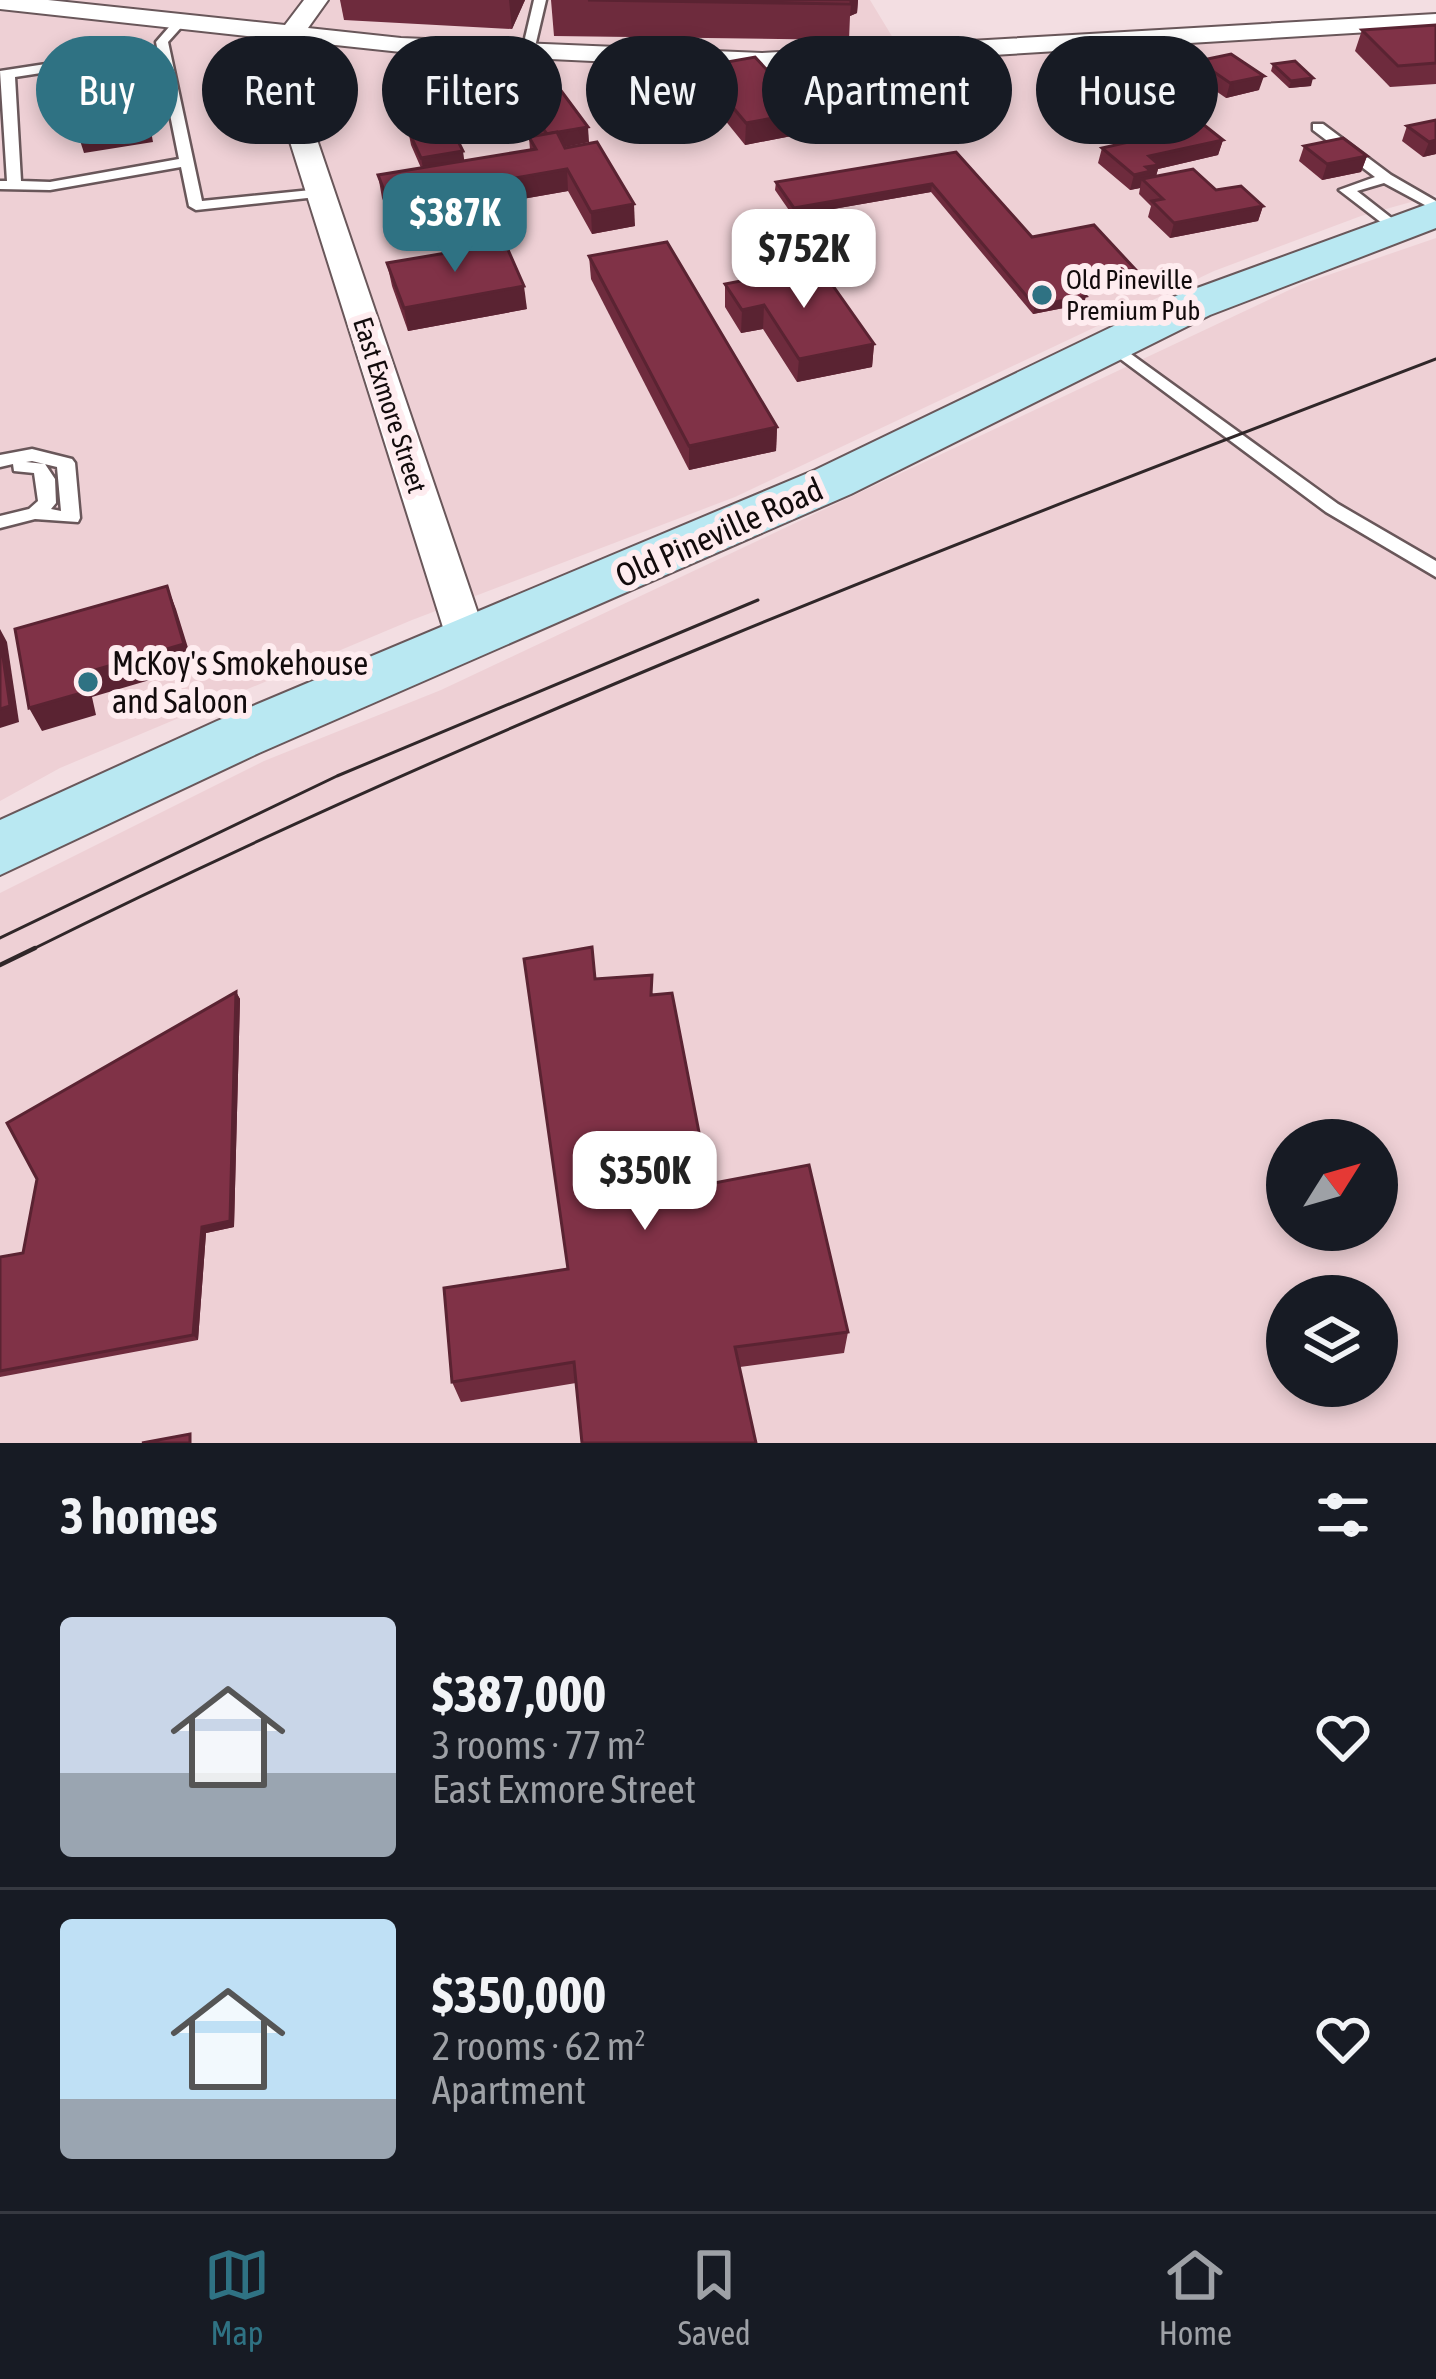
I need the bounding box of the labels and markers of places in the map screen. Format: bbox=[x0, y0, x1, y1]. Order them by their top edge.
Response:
pin: $387K bbox=[371, 173, 539, 275]
pin: $752K bbox=[720, 209, 888, 311]
place label: Old Pineville Premium Pub bbox=[1066, 264, 1200, 326]
marker: Old Pineville Premium Pub bbox=[1029, 282, 1055, 308]
place label: McKoy's Smokehouse and Saloon bbox=[112, 644, 368, 720]
marker: McKoy's Smokehouse and Saloon bbox=[75, 669, 101, 695]
pin: $350K bbox=[561, 1131, 729, 1233]

